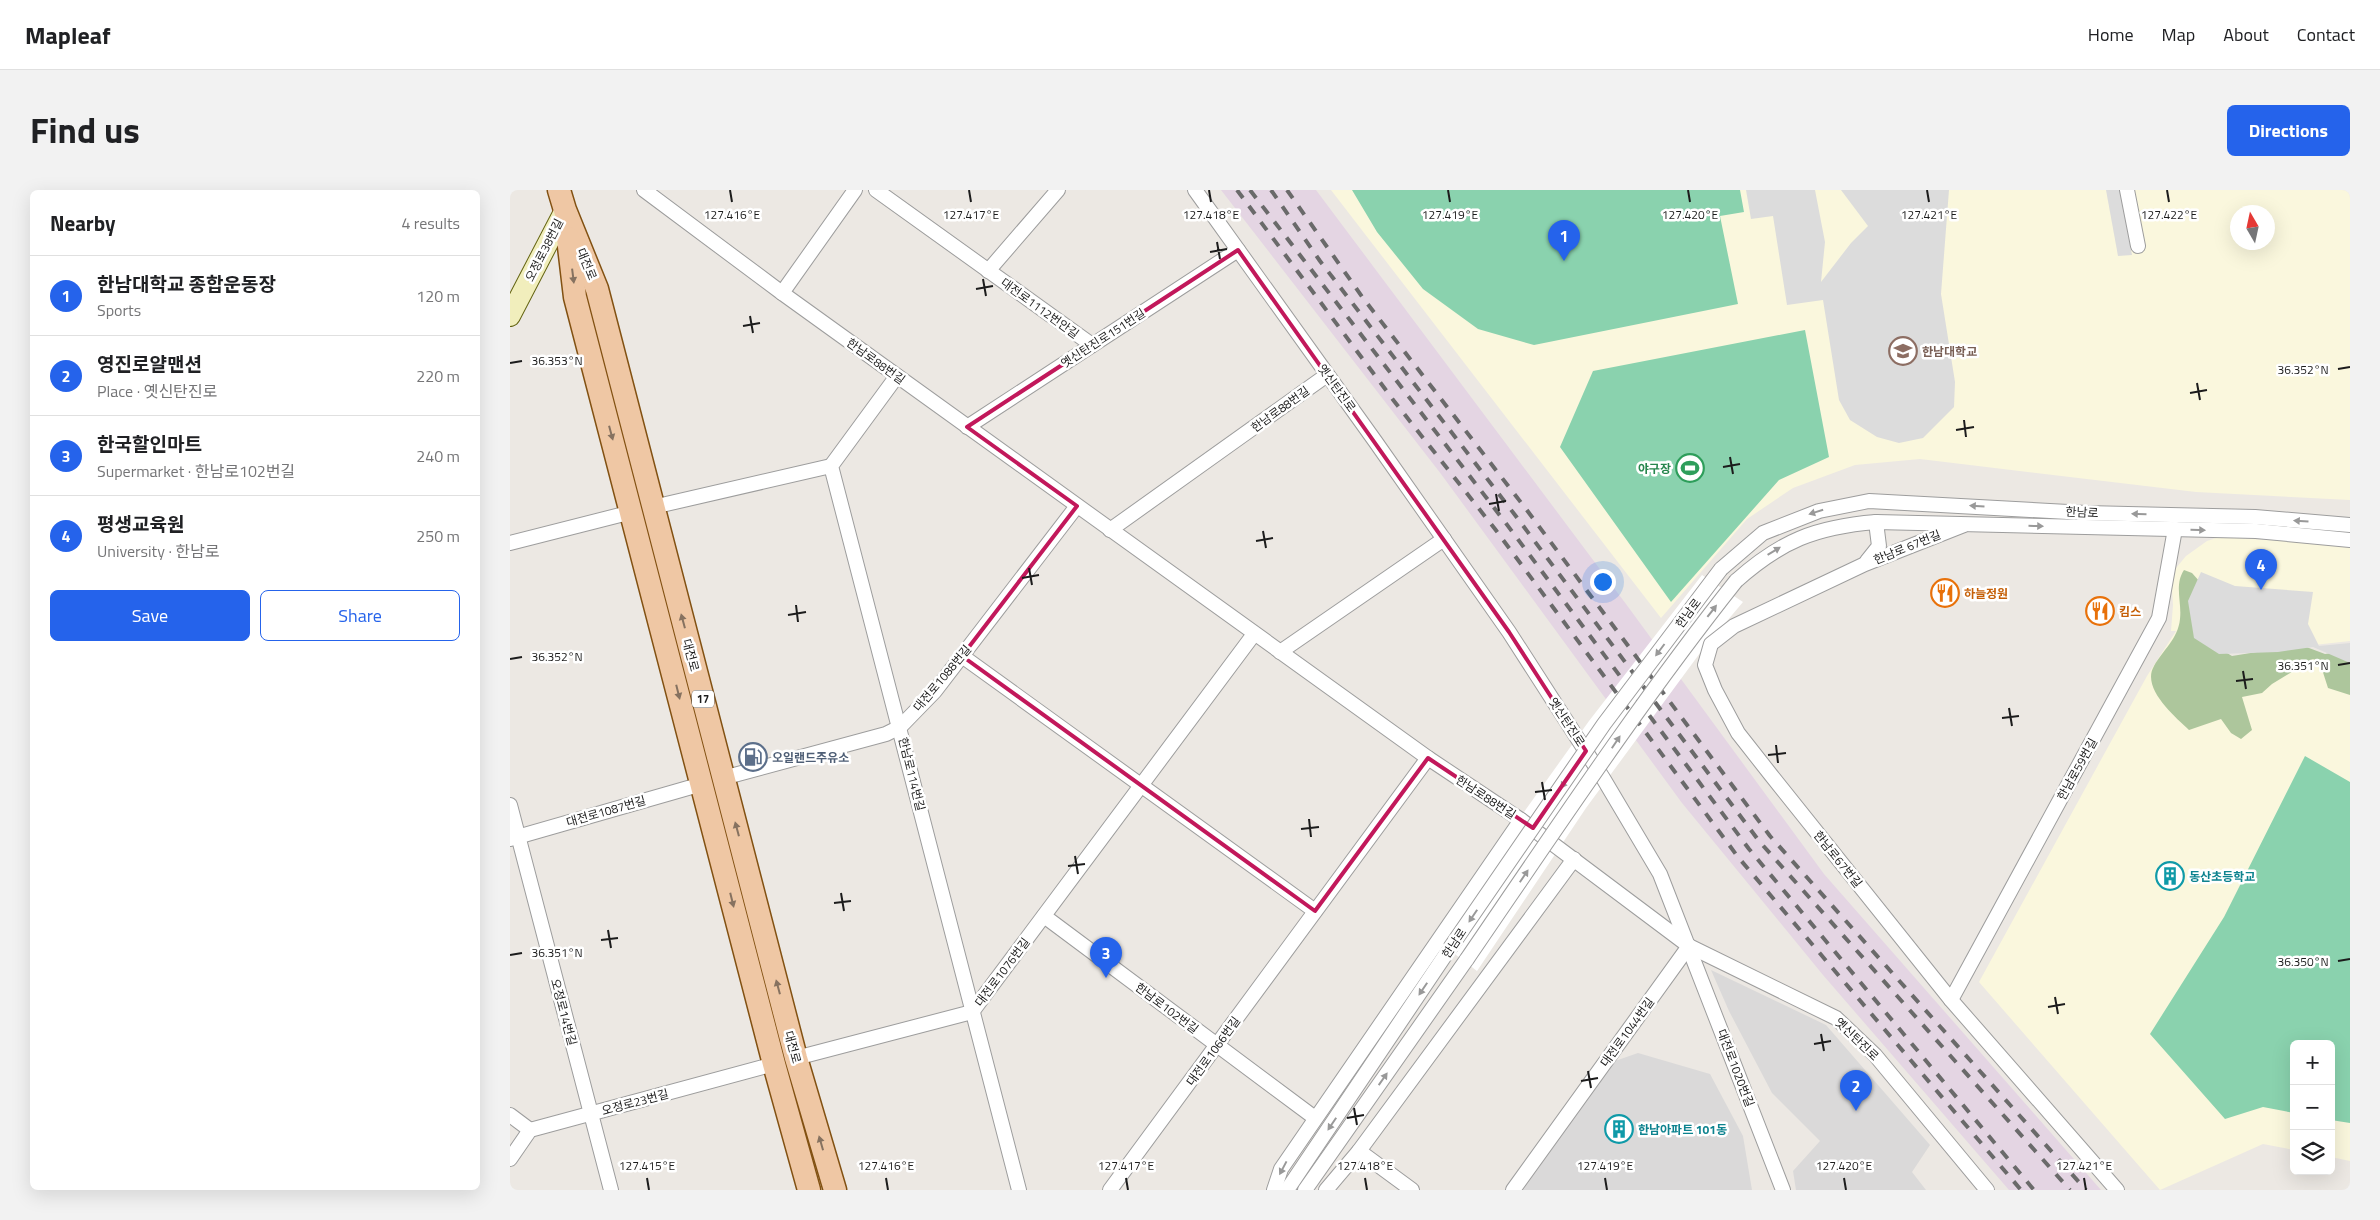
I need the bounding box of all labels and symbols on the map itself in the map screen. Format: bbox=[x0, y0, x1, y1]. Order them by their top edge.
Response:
text: 127.416°E bbox=[704, 205, 760, 224]
text: 127.417°E bbox=[943, 205, 999, 224]
text: 127.418°E bbox=[1183, 205, 1239, 224]
text: 127.419°E bbox=[1422, 205, 1478, 224]
text: 127.420°E bbox=[1662, 205, 1718, 224]
text: 127.421°E bbox=[1901, 205, 1957, 224]
text: 127.422°E bbox=[2141, 205, 2197, 224]
north arrow bbox=[2230, 205, 2275, 250]
street label: 오정로38번길 bbox=[520, 215, 568, 285]
pin: 1 bbox=[1548, 220, 1580, 261]
street label: 대전로 bbox=[572, 245, 602, 283]
one-way arrow bbox=[569, 268, 577, 284]
street label: 대전로1112번안길 bbox=[997, 273, 1083, 343]
street label: 옛신탄진로151번길 bbox=[1057, 303, 1149, 373]
street label: 한남로88번길 bbox=[843, 333, 909, 389]
school or university icon: 한남대학교 bbox=[1888, 336, 1918, 366]
place label: 한남대학교 bbox=[1922, 342, 1977, 361]
text: 36.353°N bbox=[531, 351, 583, 370]
street label: 옛신탄진로 bbox=[1313, 360, 1361, 416]
text: 36.352°N bbox=[2277, 360, 2329, 379]
street label: 한남로88번길 bbox=[1247, 381, 1313, 437]
one-way arrow bbox=[607, 426, 615, 441]
sports icon: 야구장 bbox=[1675, 453, 1705, 483]
place label: 야구장 bbox=[1638, 459, 1671, 478]
one-way arrow bbox=[1969, 502, 1985, 510]
street label: 한남로 bbox=[2065, 502, 2099, 522]
one-way arrow bbox=[1808, 509, 1823, 517]
one-way arrow bbox=[2131, 510, 2147, 518]
one-way arrow bbox=[2293, 517, 2309, 525]
one-way arrow bbox=[2028, 523, 2044, 531]
street label: 한남로 67번길 bbox=[1870, 525, 1944, 569]
one-way arrow bbox=[2190, 526, 2206, 534]
one-way arrow bbox=[1767, 546, 1780, 555]
pin: 4 bbox=[2245, 549, 2277, 590]
your location bbox=[1590, 569, 1616, 595]
restaurant icon: 하늘정원 bbox=[1930, 578, 1960, 608]
place label: 하늘정원 bbox=[1964, 584, 2008, 603]
street label: 한남로 bbox=[1670, 594, 1706, 632]
restaurant icon: 킴스 bbox=[2085, 596, 2115, 626]
place label: 킴스 bbox=[2119, 602, 2141, 621]
one-way arrow bbox=[1707, 605, 1718, 618]
one-way arrow bbox=[678, 614, 686, 629]
street label: 대전로 bbox=[678, 637, 704, 673]
street label: 대전로1088번길 bbox=[908, 640, 976, 716]
one-way arrow bbox=[1655, 643, 1665, 657]
text: 36.352°N bbox=[531, 647, 583, 666]
text: 36.351°N bbox=[2277, 656, 2329, 675]
one-way arrow bbox=[674, 685, 682, 700]
road number: 17 bbox=[692, 690, 714, 708]
street label: 옛신탄진로 bbox=[1544, 694, 1590, 750]
street label: 한남로59번길 bbox=[2052, 734, 2102, 804]
street label: 한남로114번길 bbox=[894, 735, 930, 813]
one-way arrow bbox=[1611, 735, 1621, 748]
fuel station icon: 오일랜드주유소 bbox=[738, 742, 768, 772]
place label: 오일랜드주유소 bbox=[772, 748, 849, 767]
street label: 한남로88번길 bbox=[1452, 770, 1520, 824]
one-way arrow bbox=[1560, 775, 1570, 788]
street label: 대전로1087번길 bbox=[564, 791, 648, 831]
one-way arrow bbox=[732, 822, 740, 837]
street label: 한남로67번길 bbox=[1809, 826, 1867, 892]
building icon: 동산초등학교 bbox=[2155, 861, 2185, 891]
place label: 동산초등학교 bbox=[2189, 867, 2255, 886]
one-way arrow bbox=[1519, 869, 1529, 883]
one-way arrow bbox=[728, 893, 736, 908]
one-way arrow bbox=[1468, 909, 1478, 922]
street label: 한남로 bbox=[1437, 924, 1471, 962]
street label: 대전로1076번길 bbox=[970, 934, 1034, 1010]
pin: 3 bbox=[1090, 937, 1122, 978]
text: 36.351°N bbox=[531, 943, 583, 962]
text: 36.350°N bbox=[2277, 952, 2329, 971]
street label: 오정로14번길 bbox=[546, 976, 582, 1048]
street label: 한남로102번길 bbox=[1131, 978, 1203, 1038]
one-way arrow bbox=[773, 979, 781, 994]
one-way arrow bbox=[1418, 982, 1428, 996]
street label: 대전로1044번길 bbox=[1595, 993, 1659, 1071]
street label: 대전로1066번길 bbox=[1181, 1012, 1245, 1090]
street label: 옛신탄진로 bbox=[1831, 1013, 1883, 1065]
street label: 대전로1020번길 bbox=[1712, 1026, 1760, 1110]
street label: 대전로 bbox=[780, 1029, 806, 1065]
pin: 2 bbox=[1840, 1070, 1872, 1111]
one-way arrow bbox=[1378, 1072, 1388, 1085]
street label: 오정로23번길 bbox=[599, 1084, 671, 1120]
building icon: 한남아파트 101동 bbox=[1604, 1114, 1634, 1144]
one-way arrow bbox=[1328, 1117, 1337, 1130]
place label: 한남아파트 101동 bbox=[1638, 1120, 1727, 1139]
one-way arrow bbox=[816, 1136, 824, 1151]
text: 127.415°E bbox=[619, 1156, 675, 1175]
text: 127.416°E bbox=[858, 1156, 914, 1175]
text: 127.417°E bbox=[1098, 1156, 1154, 1175]
text: 127.418°E bbox=[1337, 1156, 1393, 1175]
text: 127.419°E bbox=[1577, 1156, 1633, 1175]
text: 127.420°E bbox=[1816, 1156, 1872, 1175]
text: 127.421°E bbox=[2056, 1156, 2112, 1175]
one-way arrow bbox=[1279, 1160, 1287, 1175]

